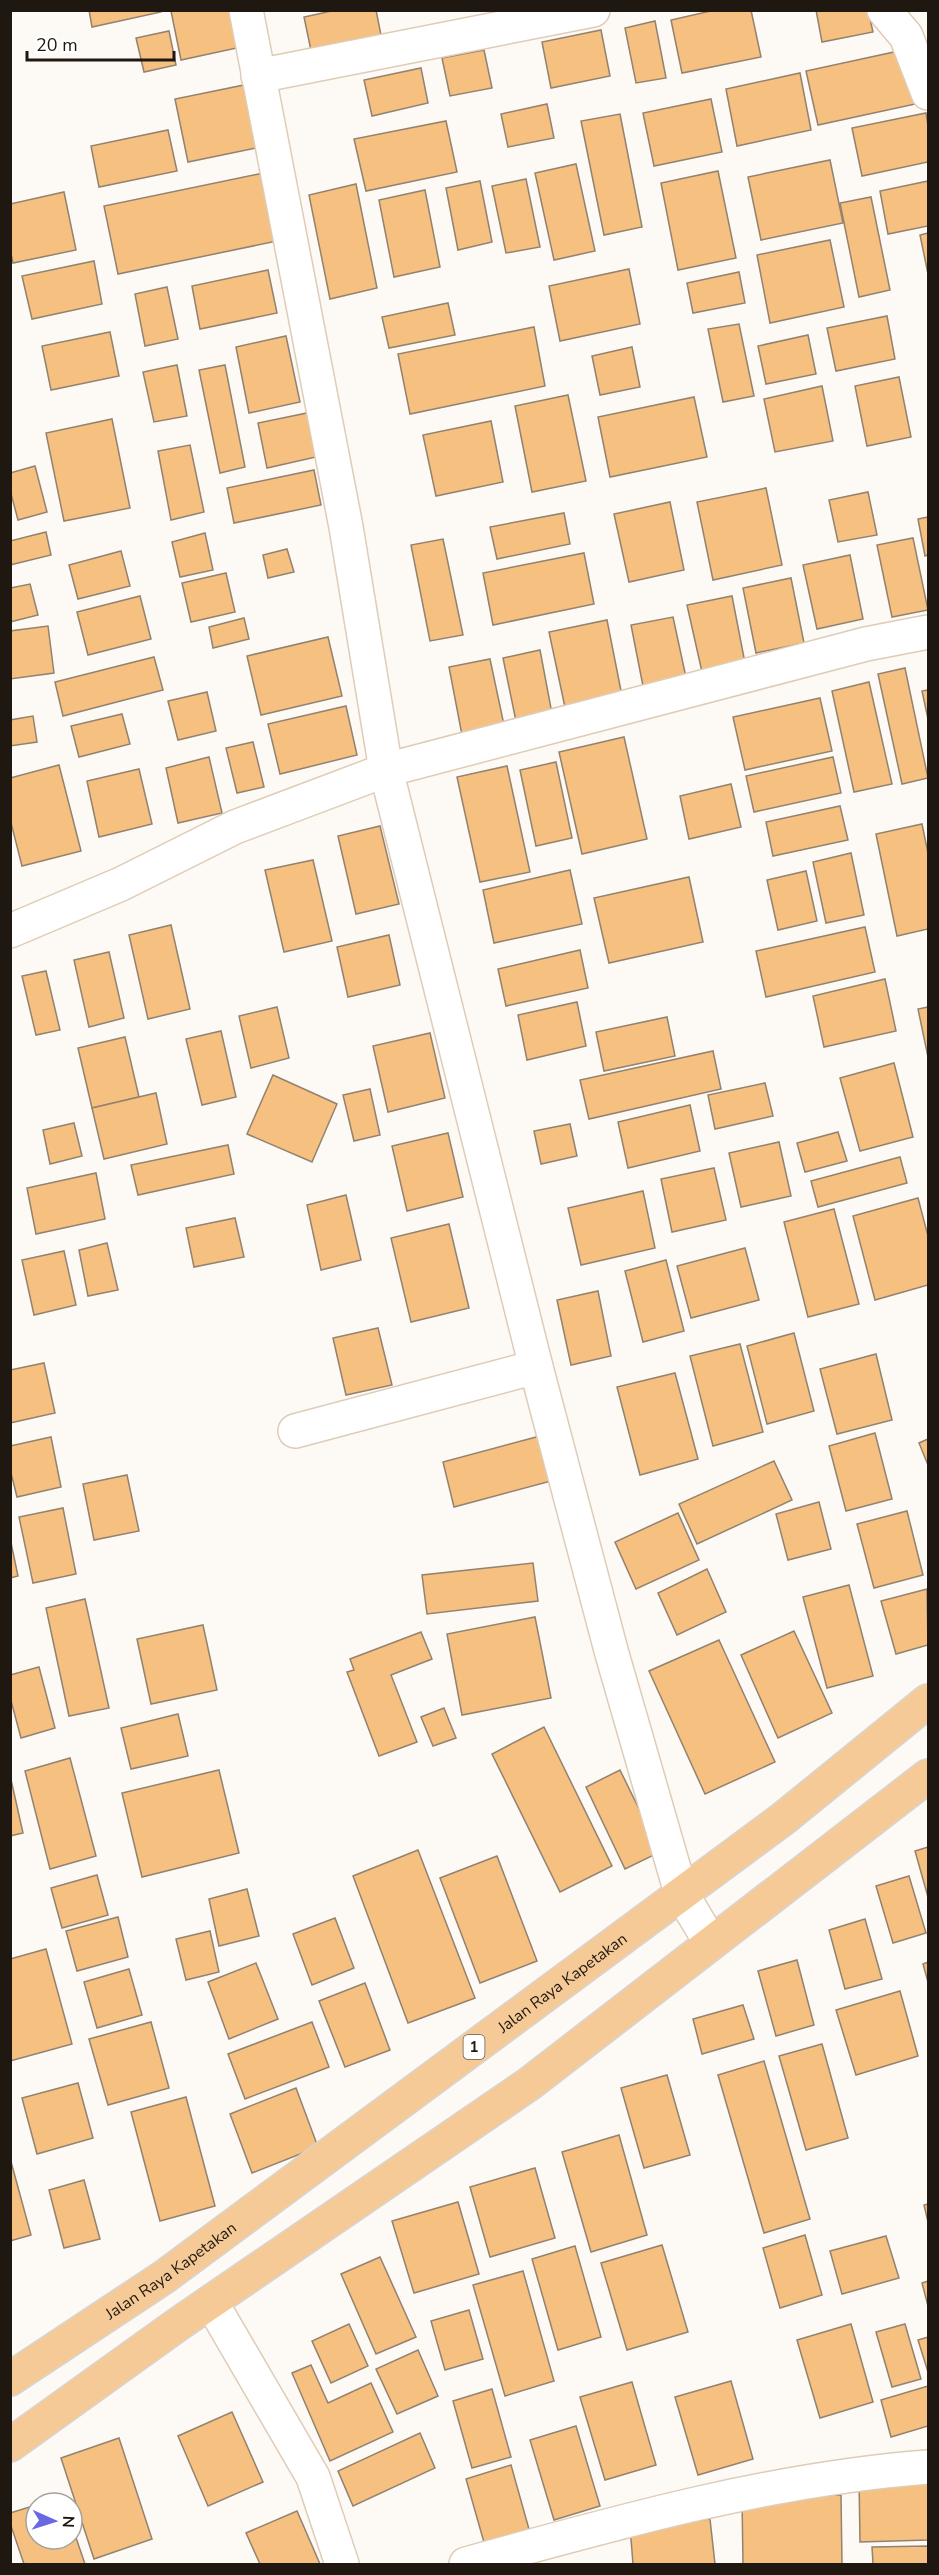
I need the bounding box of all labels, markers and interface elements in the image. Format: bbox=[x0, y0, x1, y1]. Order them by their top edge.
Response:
scale bar bbox=[27, 24, 174, 62]
text: 20 m bbox=[36, 33, 78, 57]
street label: Jalan Raya Kapetakan bbox=[493, 1928, 632, 2039]
road number: 1 bbox=[464, 2035, 484, 2059]
street label: Jalan Raya Kapetakan bbox=[100, 2217, 241, 2325]
north arrow bbox=[24, 2491, 84, 2551]
text: N bbox=[57, 2515, 79, 2528]

